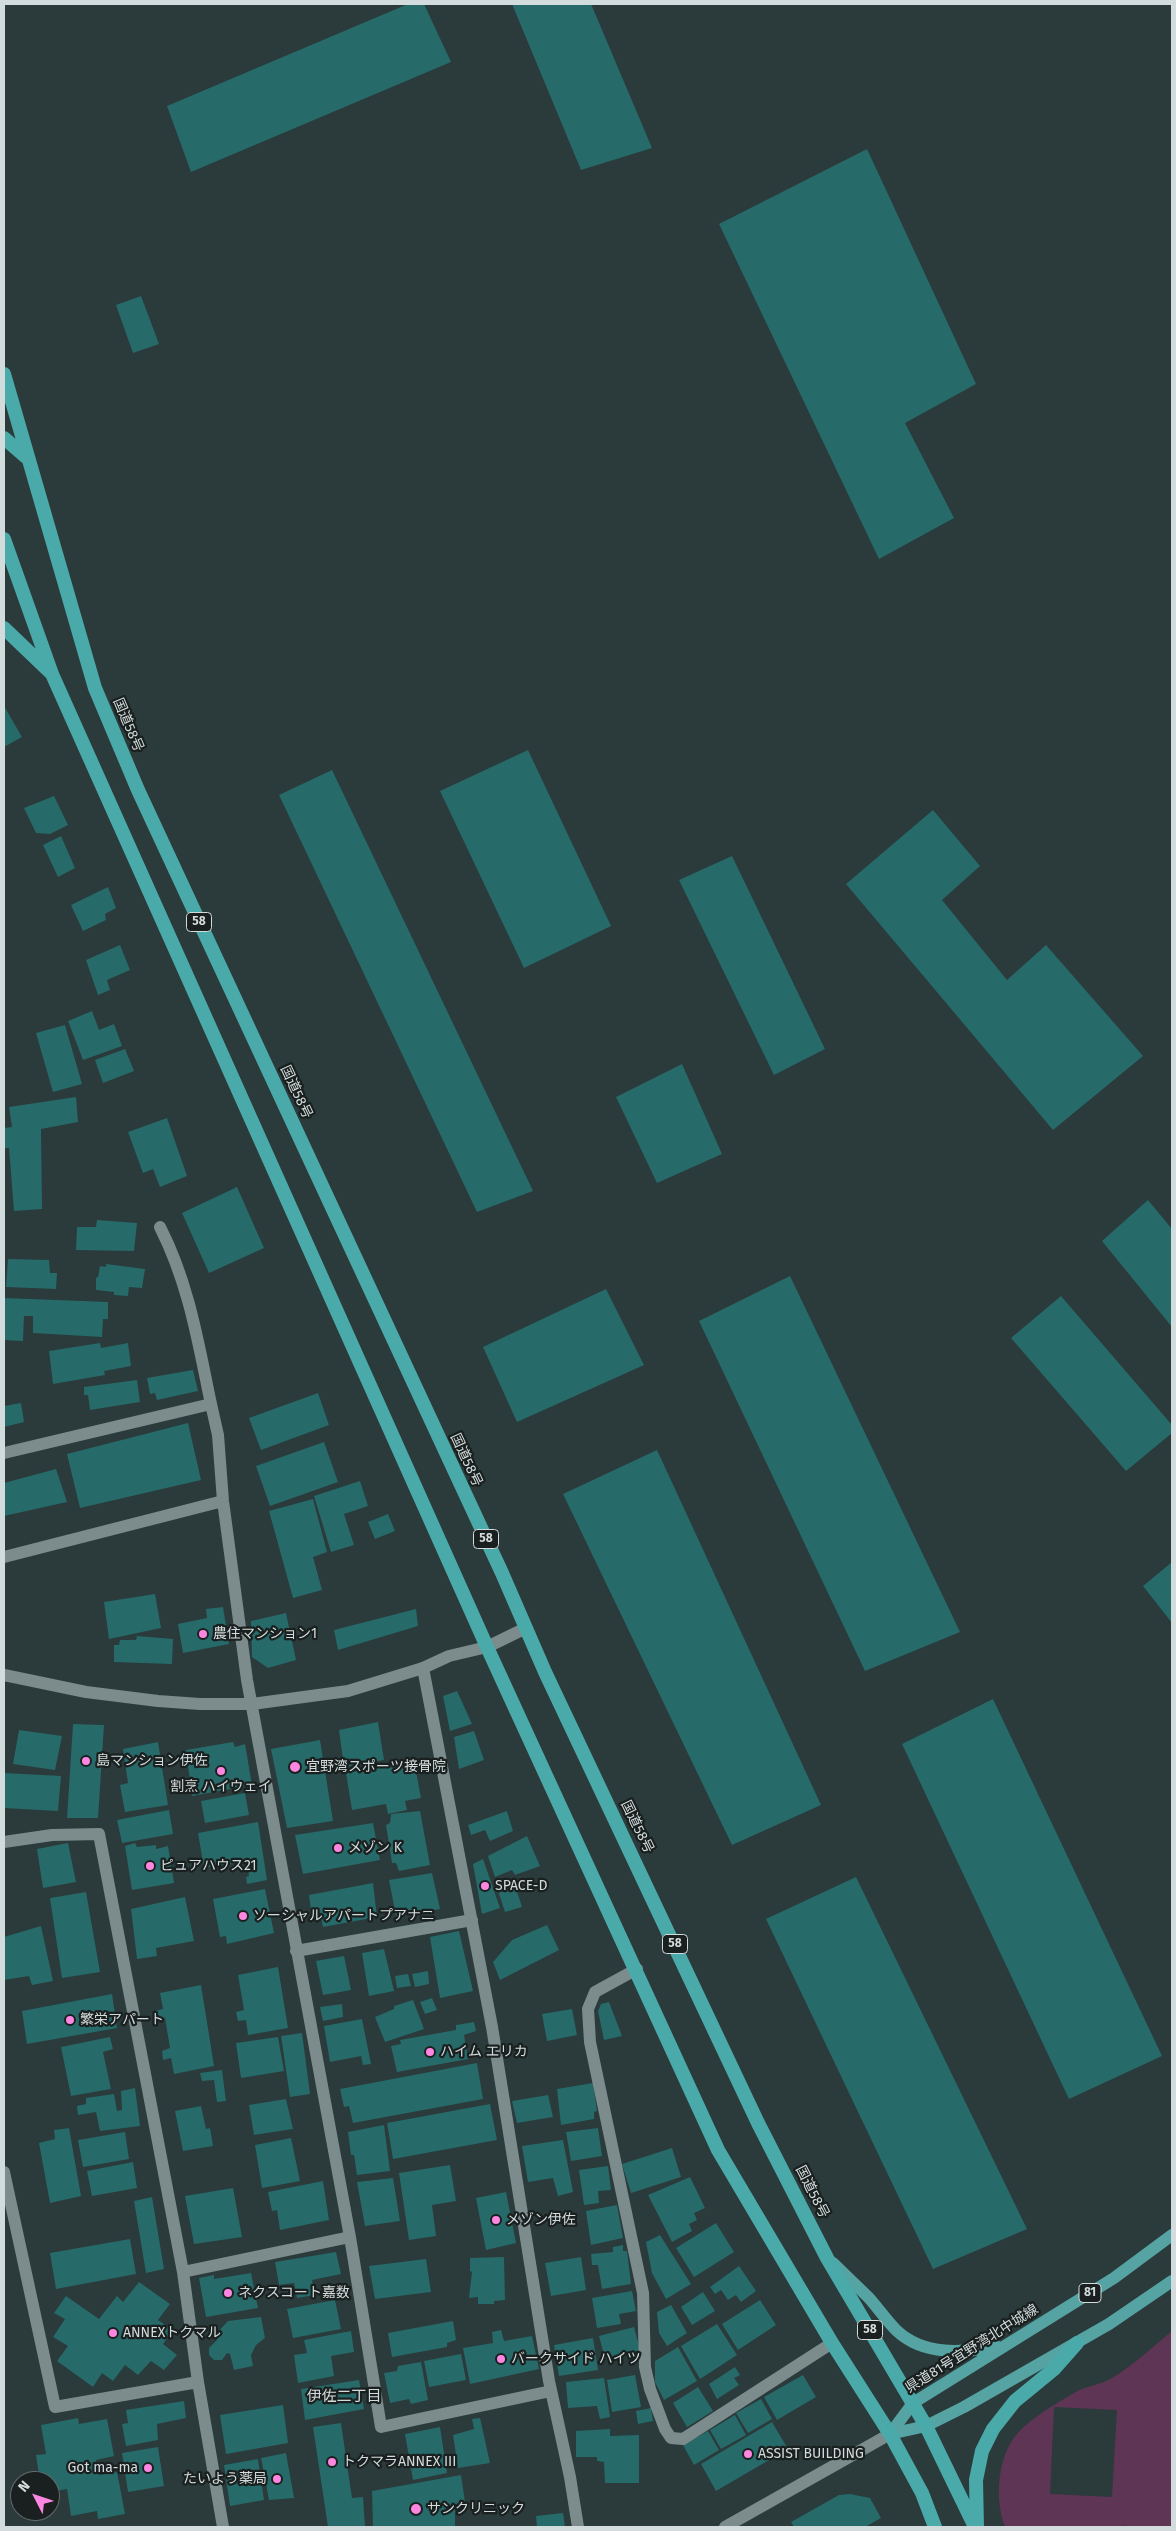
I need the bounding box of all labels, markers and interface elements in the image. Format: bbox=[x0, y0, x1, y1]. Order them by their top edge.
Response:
street label: 国道58号 bbox=[109, 696, 147, 754]
road number: 58 bbox=[186, 912, 212, 932]
street label: 国道58号 bbox=[276, 1063, 316, 1121]
street label: 国道58号 bbox=[446, 1431, 486, 1489]
road number: 58 bbox=[474, 1530, 498, 1548]
place label: 農住マンション1 bbox=[213, 1626, 317, 1642]
marker: 農住マンション1 bbox=[197, 1628, 209, 1640]
place label: 島マンション伊佐 bbox=[96, 1753, 208, 1769]
marker: 島マンション伊佐 bbox=[80, 1755, 92, 1767]
place label: 宜野湾スポーツ接骨院 bbox=[306, 1759, 446, 1775]
marker: 宜野湾スポーツ接骨院 bbox=[288, 1760, 302, 1774]
marker: 割烹 ハイウェイ bbox=[215, 1765, 227, 1777]
place label: 割烹 ハイウェイ bbox=[170, 1779, 272, 1795]
street label: 国道58号 bbox=[617, 1798, 657, 1856]
place label: メゾン K bbox=[348, 1840, 402, 1856]
marker: メゾン K bbox=[332, 1842, 344, 1854]
place label: ピュアハウス21 bbox=[160, 1858, 257, 1874]
marker: ピュアハウス21 bbox=[144, 1860, 156, 1872]
place label: SPACE-D bbox=[495, 1878, 548, 1894]
marker: SPACE-D bbox=[479, 1880, 491, 1892]
place label: ソーシャルアパートプアナニ bbox=[253, 1908, 435, 1924]
marker: ソーシャルアパートプアナニ bbox=[237, 1910, 249, 1922]
road number: 58 bbox=[662, 1935, 688, 1954]
place label: 繁栄アパート bbox=[80, 2012, 164, 2028]
marker: 繁栄アパート bbox=[64, 2014, 76, 2026]
place label: ハイム エリカ bbox=[440, 2044, 528, 2060]
marker: ハイム エリカ bbox=[424, 2046, 436, 2058]
street label: 国道58号 bbox=[792, 2163, 832, 2221]
place label: メゾン伊佐 bbox=[506, 2212, 576, 2228]
marker: メゾン伊佐 bbox=[490, 2214, 502, 2226]
road number: 81 bbox=[1079, 2284, 1101, 2302]
place label: ネクスコート嘉数 bbox=[238, 2285, 350, 2301]
marker: ネクスコート嘉数 bbox=[222, 2287, 234, 2299]
street label: 県道81号宜野湾北中城線 bbox=[903, 2301, 1041, 2397]
road number: 58 bbox=[858, 2320, 882, 2340]
place label: ANNEXトクマル bbox=[123, 2325, 221, 2341]
marker: ANNEXトクマル bbox=[107, 2327, 119, 2339]
place label: バークサイド ハイツ bbox=[511, 2351, 641, 2367]
marker: バークサイド ハイツ bbox=[495, 2353, 507, 2365]
district label: 伊佐二丁目 bbox=[307, 2388, 381, 2406]
place label: ASSIST BUILDING bbox=[758, 2446, 864, 2462]
marker: ASSIST BUILDING bbox=[742, 2448, 754, 2460]
place label: トクマラANNEX III bbox=[342, 2454, 456, 2470]
marker: トクマラANNEX III bbox=[326, 2456, 338, 2468]
place label: Got ma-ma bbox=[67, 2460, 138, 2476]
marker: Got ma-ma bbox=[142, 2462, 154, 2474]
north arrow bbox=[10, 2471, 60, 2521]
place label: たいよう薬局 bbox=[183, 2471, 267, 2487]
marker: たいよう薬局 bbox=[271, 2473, 283, 2485]
text: N bbox=[15, 2477, 34, 2496]
place label: サンクリニック bbox=[427, 2501, 525, 2517]
marker: サンクリニック bbox=[409, 2502, 423, 2516]

